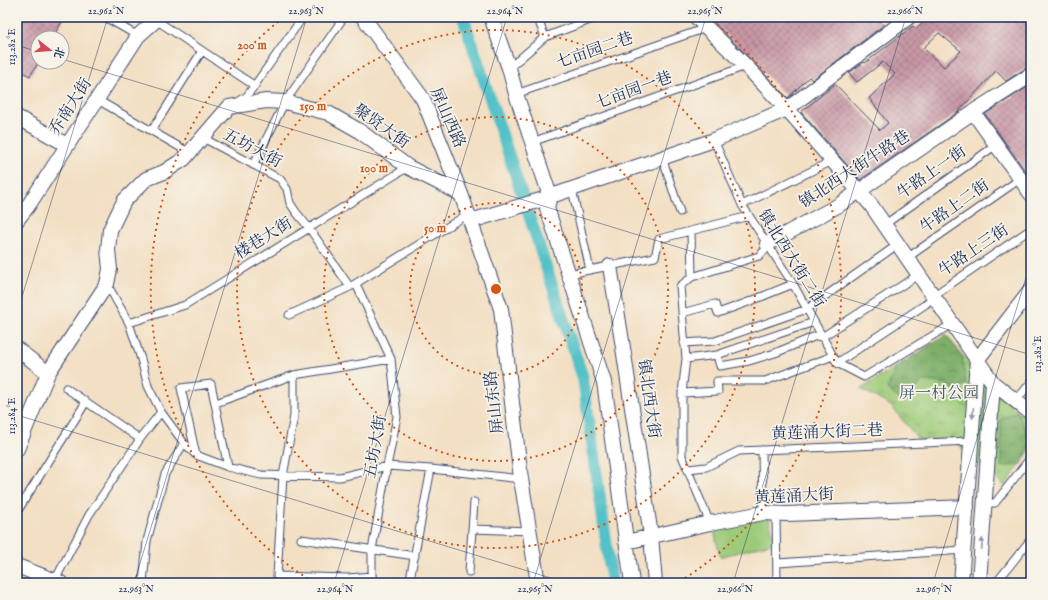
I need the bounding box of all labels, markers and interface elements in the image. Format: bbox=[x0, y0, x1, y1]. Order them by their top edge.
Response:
text: 22.962°N bbox=[88, 5, 125, 18]
text: 22.963°N bbox=[288, 5, 324, 18]
text: 22.964°N bbox=[487, 5, 524, 18]
text: 22.965°N bbox=[687, 5, 723, 18]
text: 22.966°N bbox=[887, 5, 923, 18]
text: 113.282°E bbox=[6, 29, 19, 65]
street label: 七亩园二巷 bbox=[554, 29, 636, 73]
north arrow bbox=[30, 30, 70, 70]
text: 200 m bbox=[237, 38, 267, 53]
text: 北 bbox=[50, 45, 67, 60]
street label: 七亩园一巷 bbox=[593, 68, 675, 114]
street label: 乔南大街 bbox=[45, 75, 97, 139]
street label: 屏山西路 bbox=[425, 85, 469, 151]
text: 150 m bbox=[300, 99, 327, 114]
street label: 聚贤大街 bbox=[349, 100, 413, 154]
street label: 五坊大街 bbox=[219, 125, 285, 173]
street label: 镇北西大街牛路巷 bbox=[796, 127, 914, 213]
street label: 牛路上一街 bbox=[893, 142, 971, 204]
text: 100 m bbox=[360, 161, 389, 176]
street label: 牛路上二街 bbox=[916, 176, 994, 238]
street label: 镇北西大街二街 bbox=[753, 206, 829, 312]
street label: 楼巷大街 bbox=[232, 214, 296, 264]
street label: 牛路上三街 bbox=[935, 220, 1013, 282]
text: 50 m bbox=[424, 221, 447, 236]
centre of rings bbox=[489, 282, 503, 296]
text: 113.282°E bbox=[1032, 336, 1045, 372]
street label: 镇北西大街 bbox=[633, 358, 663, 440]
street label: 屏山东路 bbox=[481, 369, 509, 435]
park label: 屏一村公园 bbox=[899, 384, 979, 404]
text: 113.284°E bbox=[6, 397, 19, 434]
one-way arrow bbox=[970, 407, 977, 419]
street label: 五坊大街 bbox=[361, 414, 391, 480]
street label: 黄莲涌大街二巷 bbox=[771, 421, 883, 445]
street label: 黄莲涌大街 bbox=[754, 485, 834, 509]
one-way arrow bbox=[978, 538, 985, 550]
text: 22.963°N bbox=[118, 583, 154, 596]
text: 22.964°N bbox=[317, 583, 354, 596]
text: 22.965°N bbox=[517, 583, 553, 596]
text: 22.966°N bbox=[717, 583, 753, 596]
text: 22.967°N bbox=[916, 583, 953, 596]

